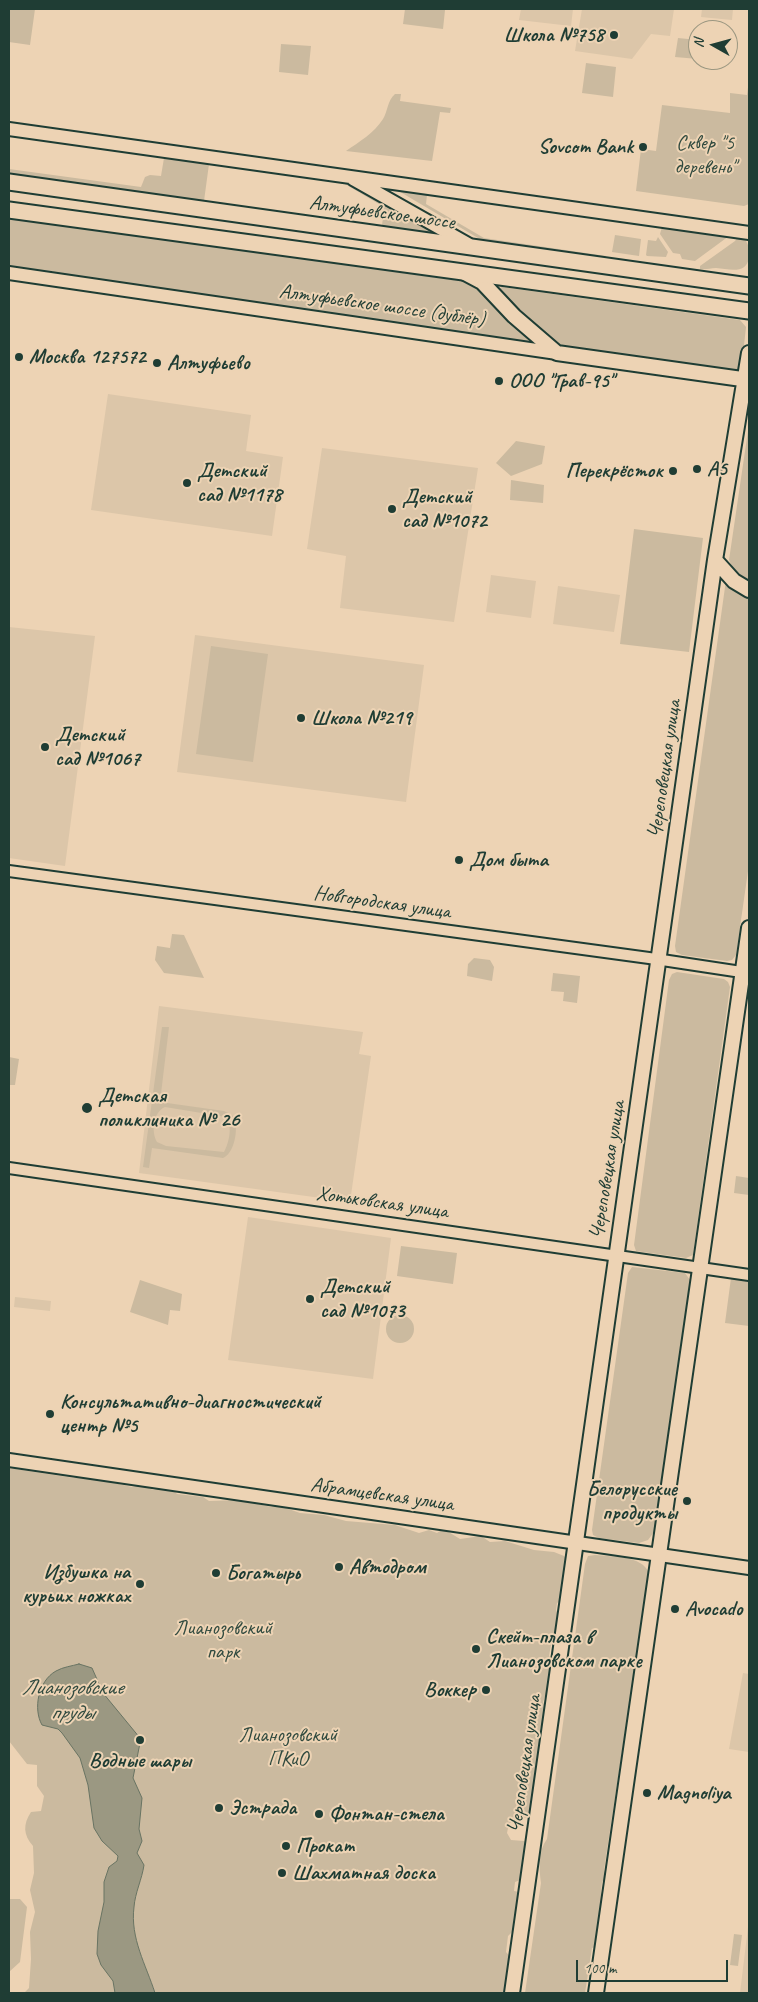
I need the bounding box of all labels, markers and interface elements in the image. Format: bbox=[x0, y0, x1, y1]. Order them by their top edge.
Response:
north arrow bbox=[688, 20, 738, 70]
place label: Школа №758 bbox=[504, 22, 604, 48]
marker: Школа №758 bbox=[608, 29, 620, 41]
text: N bbox=[690, 38, 708, 49]
park label: Сквер "5 деревень" bbox=[674, 130, 736, 180]
place label: Sovcom Bank bbox=[538, 134, 633, 160]
marker: Sovcom Bank bbox=[637, 141, 649, 153]
street label: Алтуфьевское шоссе bbox=[308, 190, 456, 236]
street label: Алтуфьевское шоссе (дублёр) bbox=[278, 279, 486, 333]
place label: Москва 127572 bbox=[29, 344, 146, 370]
place label: Алтуфьево bbox=[167, 350, 250, 376]
marker: Москва 127572 bbox=[13, 351, 25, 363]
marker: Алтуфьево bbox=[151, 357, 163, 369]
place label: ООО "Грав-95" bbox=[509, 368, 614, 394]
marker: ООО "Грав-95" bbox=[493, 375, 505, 387]
place label: A5 bbox=[707, 456, 727, 482]
place label: Детский сад №1178 bbox=[197, 458, 282, 508]
place label: Перекрёсток bbox=[566, 458, 663, 484]
marker: A5 bbox=[691, 463, 703, 475]
marker: Перекрёсток bbox=[667, 465, 679, 477]
marker: Детский сад №1178 bbox=[181, 477, 193, 489]
place label: Детский сад №1072 bbox=[402, 484, 487, 534]
marker: Детский сад №1072 bbox=[386, 503, 398, 515]
street label: Череповецкая улица bbox=[643, 698, 687, 840]
place label: Школа №219 bbox=[311, 705, 412, 731]
marker: Школа №219 bbox=[295, 712, 307, 724]
place label: Детский сад №1067 bbox=[55, 722, 140, 772]
marker: Детский сад №1067 bbox=[39, 741, 51, 753]
place label: Дом быта bbox=[469, 847, 548, 873]
marker: Дом быта bbox=[453, 854, 465, 866]
street label: Новгородская улица bbox=[312, 881, 452, 925]
place label: Детская поликлиника № 26 bbox=[98, 1083, 239, 1133]
street label: Череповецкая улица bbox=[585, 1099, 631, 1241]
marker: Детская поликлиника № 26 bbox=[80, 1101, 94, 1115]
street label: Хотьковская улица bbox=[315, 1181, 449, 1225]
place label: Детский сад №1073 bbox=[320, 1274, 405, 1324]
marker: Детский сад №1073 bbox=[304, 1293, 316, 1305]
place label: Консультативно-диагностический центр №5 bbox=[60, 1389, 321, 1439]
marker: Консультативно-диагностический центр №5 bbox=[44, 1408, 56, 1420]
street label: Абрамцевская улица bbox=[309, 1473, 455, 1517]
place label: Белорусские продукты bbox=[587, 1476, 677, 1526]
marker: Белорусские продукты bbox=[681, 1495, 693, 1507]
place label: Автодром bbox=[349, 1554, 426, 1580]
place label: Избушка на курьих ножках bbox=[22, 1559, 130, 1609]
place label: Богатырь bbox=[226, 1560, 300, 1586]
marker: Автодром bbox=[333, 1561, 345, 1573]
marker: Богатырь bbox=[210, 1567, 222, 1579]
marker: Избушка на курьих ножках bbox=[134, 1578, 146, 1590]
place label: Avocado bbox=[685, 1596, 742, 1622]
marker: Avocado bbox=[669, 1603, 681, 1615]
park label: Лианозовский парк bbox=[174, 1615, 272, 1665]
place label: Скейт-плаза в Лианозовском парке bbox=[486, 1624, 642, 1674]
marker: Скейт-плаза в Лианозовском парке bbox=[470, 1643, 482, 1655]
water label: Лианозовские пруды bbox=[21, 1675, 123, 1726]
place label: Воккер bbox=[424, 1677, 476, 1703]
marker: Воккер bbox=[480, 1684, 492, 1696]
street label: Череповецкая улица bbox=[503, 1693, 547, 1835]
park label: Лианозовский ПКиО bbox=[239, 1722, 337, 1772]
marker: Водные шары bbox=[134, 1734, 146, 1746]
place label: Водные шары bbox=[89, 1748, 191, 1774]
place label: Magnoliya bbox=[657, 1780, 731, 1806]
marker: Magnoliya bbox=[641, 1787, 653, 1799]
place label: Эстрада bbox=[229, 1795, 296, 1821]
place label: Фонтан-стела bbox=[329, 1801, 444, 1827]
marker: Эстрада bbox=[213, 1802, 225, 1814]
marker: Фонтан-стела bbox=[313, 1808, 325, 1820]
place label: Прокат bbox=[296, 1833, 355, 1859]
marker: Прокат bbox=[280, 1840, 292, 1852]
place label: Шахматная доска bbox=[292, 1860, 435, 1886]
marker: Шахматная доска bbox=[276, 1867, 288, 1879]
scale bar bbox=[578, 1950, 730, 1982]
text: 100 m bbox=[584, 1959, 616, 1978]

